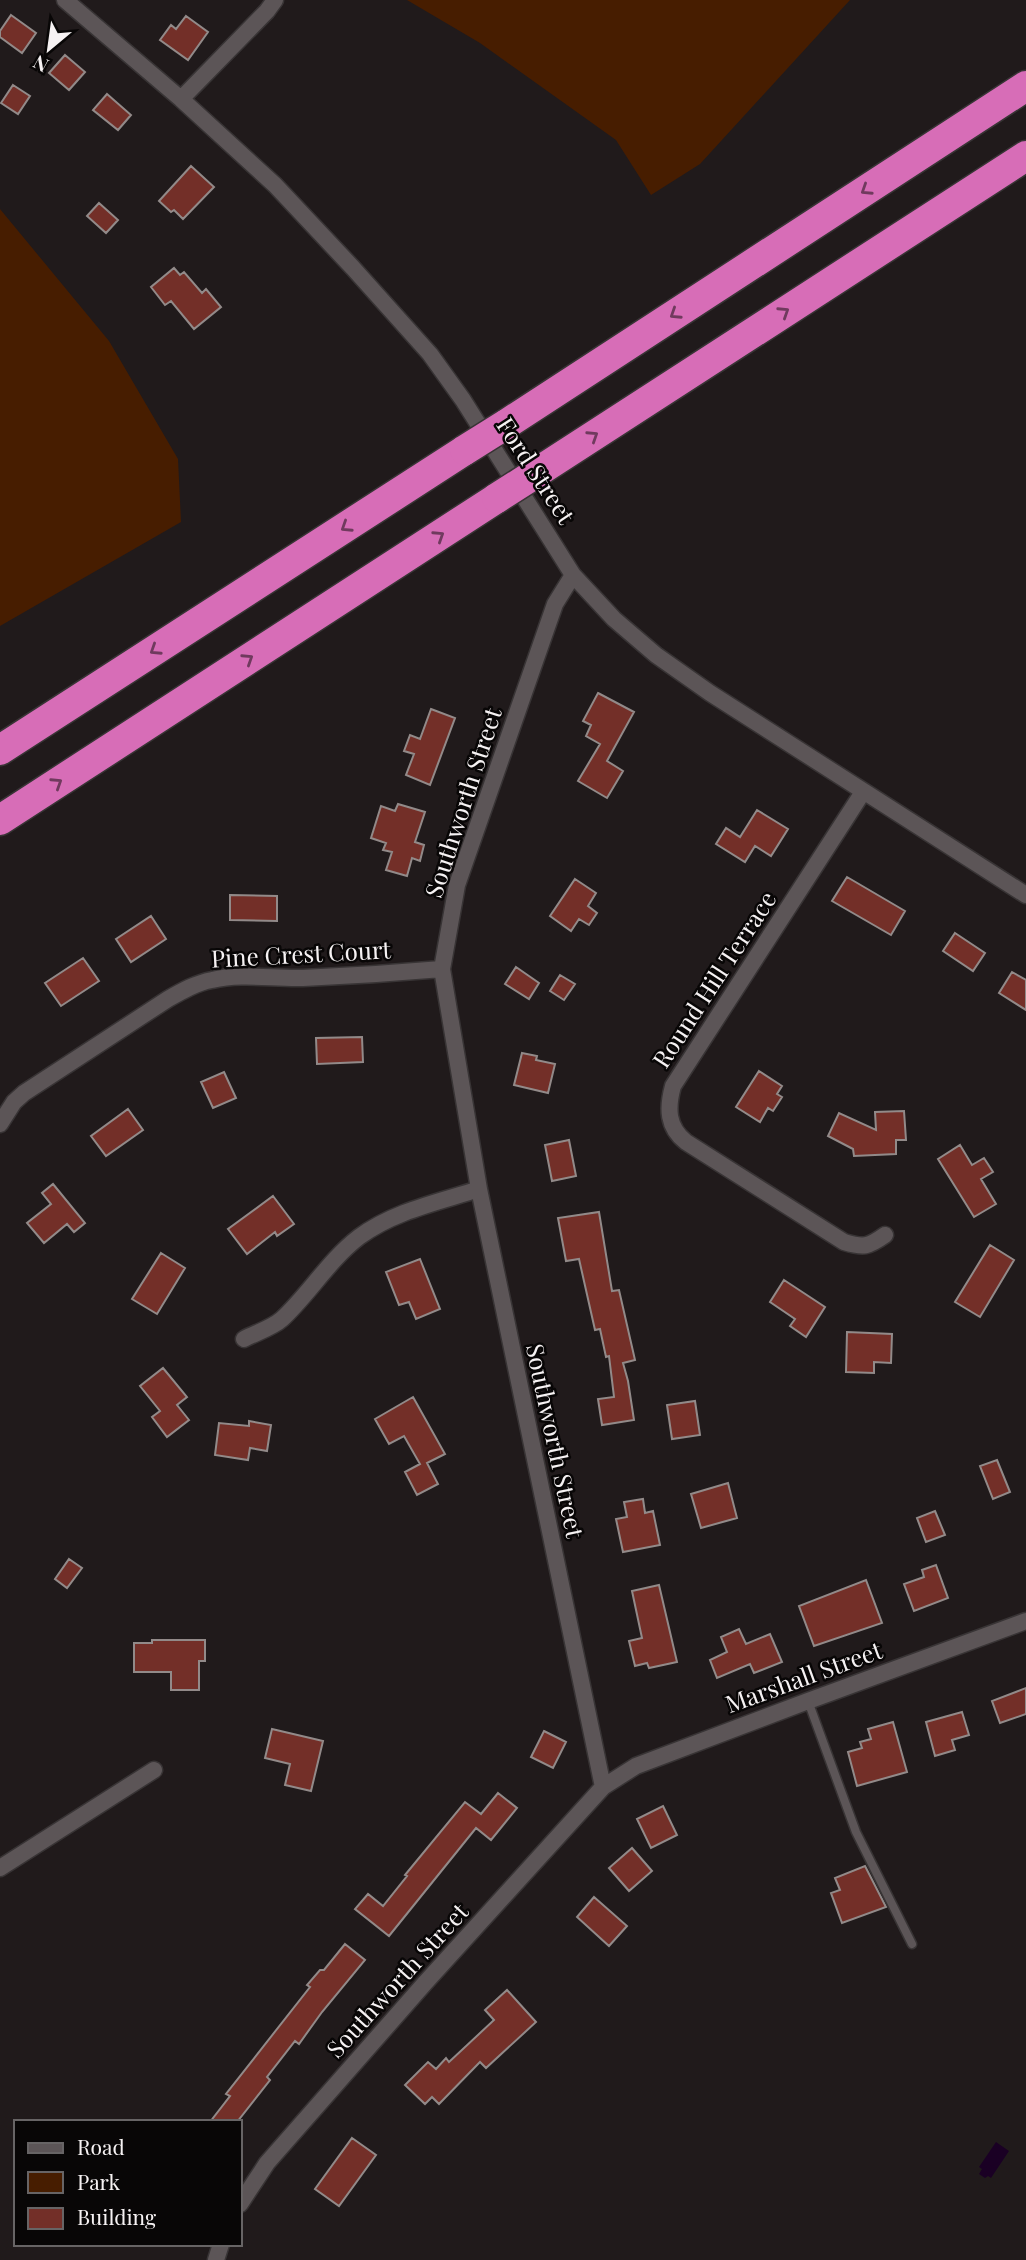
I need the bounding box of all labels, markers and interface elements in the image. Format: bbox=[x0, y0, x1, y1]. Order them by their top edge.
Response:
north arrow bbox=[14, 14, 84, 84]
text: N bbox=[28, 50, 53, 79]
one-way arrow bbox=[861, 181, 874, 194]
one-way arrow bbox=[670, 305, 683, 318]
one-way arrow bbox=[776, 308, 789, 321]
street label: Ford Street bbox=[490, 411, 583, 530]
one-way arrow bbox=[585, 432, 598, 444]
one-way arrow bbox=[341, 519, 354, 531]
one-way arrow bbox=[431, 531, 444, 544]
one-way arrow bbox=[150, 642, 163, 655]
one-way arrow bbox=[240, 655, 253, 668]
street label: Southworth Street bbox=[416, 703, 508, 901]
one-way arrow bbox=[50, 778, 63, 791]
street label: Round Hill Terrace bbox=[644, 884, 782, 1073]
street label: Pine Crest Court bbox=[210, 932, 392, 974]
street label: Southworth Street bbox=[520, 1341, 592, 1541]
street label: Marshall Street bbox=[721, 1633, 886, 1719]
street label: Southworth Street bbox=[319, 1895, 475, 2064]
legend bbox=[14, 2120, 242, 2246]
text: Road bbox=[77, 2132, 125, 2160]
text: Park bbox=[77, 2167, 121, 2195]
text: Building bbox=[77, 2202, 156, 2230]

